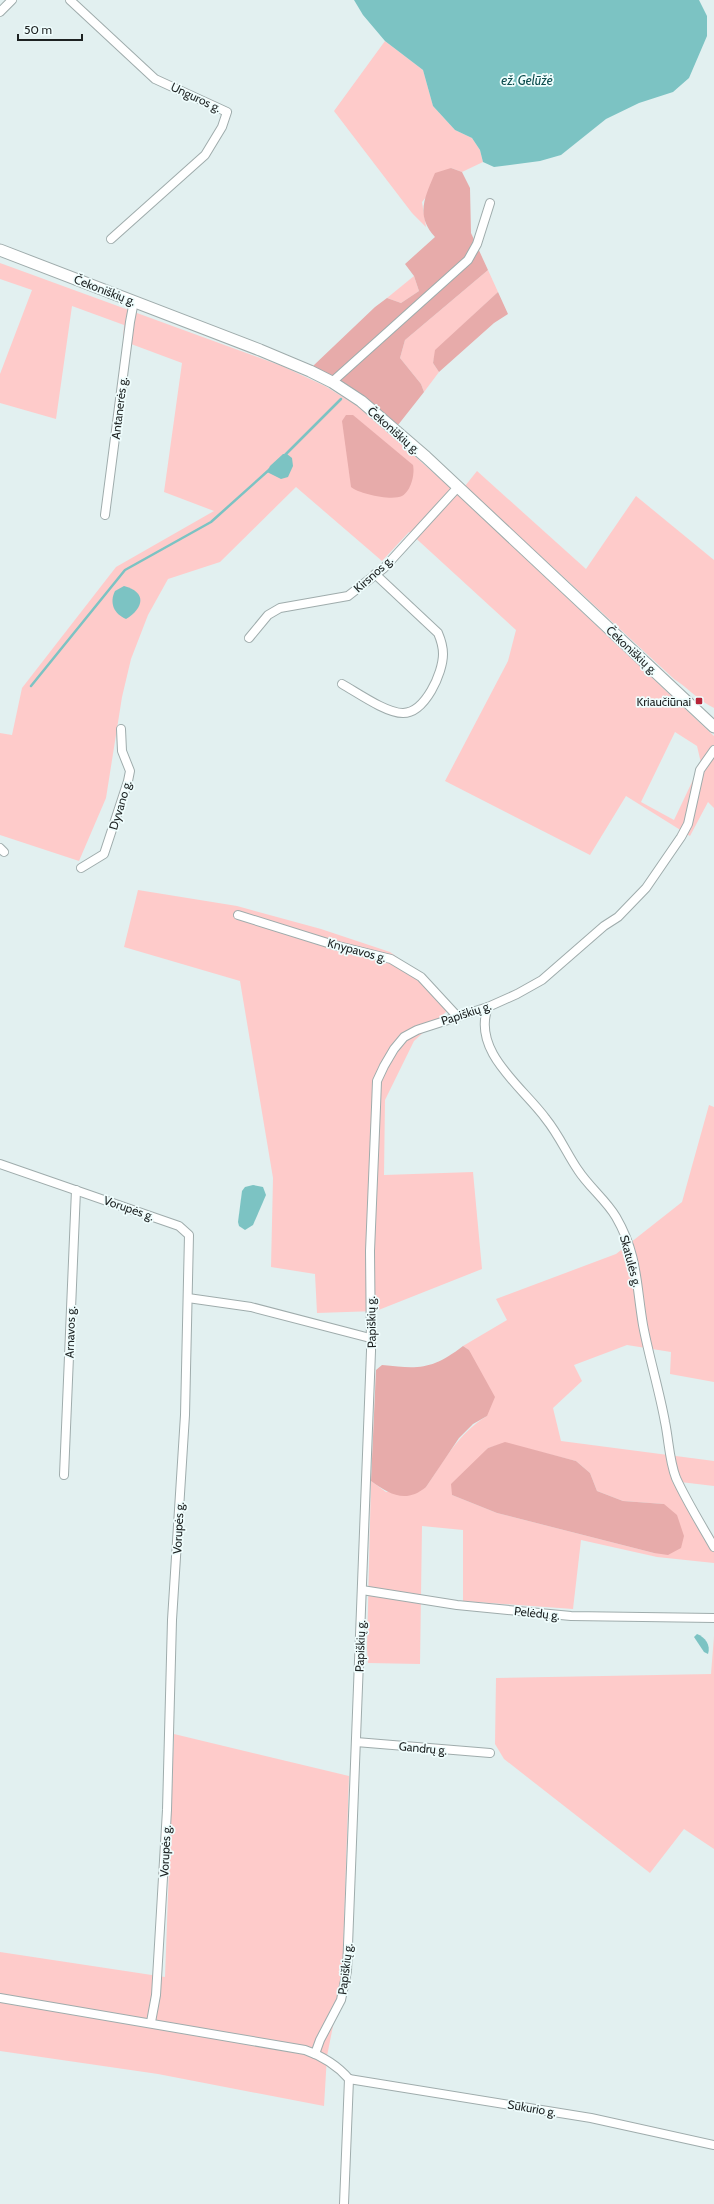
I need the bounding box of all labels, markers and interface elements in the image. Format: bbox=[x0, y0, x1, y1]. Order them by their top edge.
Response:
scale bar bbox=[18, 16, 82, 42]
text: 50 m bbox=[24, 22, 52, 37]
water label: ež. Gelūžė bbox=[501, 72, 553, 88]
street label: Unguros g. bbox=[168, 79, 224, 115]
street label: Čekoniškių g. bbox=[72, 271, 138, 309]
street label: Antanerės g. bbox=[108, 376, 130, 440]
street label: Čekoniškių g. bbox=[365, 403, 423, 457]
street label: Kirsnos g. bbox=[350, 552, 396, 596]
street label: Čekoniškių g. bbox=[603, 622, 661, 678]
place label: Kriaučiūnai bbox=[637, 694, 691, 709]
marker: Kriaučiūnai bbox=[694, 696, 704, 706]
street label: Dyvano g. bbox=[105, 778, 135, 832]
street label: Knypavos g. bbox=[326, 935, 388, 965]
street label: Papiškių g. bbox=[439, 998, 493, 1028]
street label: Vorupės g. bbox=[102, 1192, 156, 1224]
street label: Skatulės g. bbox=[617, 1233, 645, 1289]
street label: Papiškių g. bbox=[363, 1296, 379, 1348]
street label: Arnavos g. bbox=[62, 1306, 78, 1358]
street label: Vorupės g. bbox=[169, 1502, 187, 1554]
street label: Pelėdų g. bbox=[513, 1603, 561, 1623]
street label: Papiškių g. bbox=[352, 1620, 368, 1672]
street label: Gandrų g. bbox=[398, 1738, 448, 1758]
street label: Vorupės g. bbox=[156, 1825, 174, 1877]
street label: Papiškių g. bbox=[334, 1942, 356, 1996]
street label: Sūkurio g. bbox=[507, 2096, 557, 2120]

